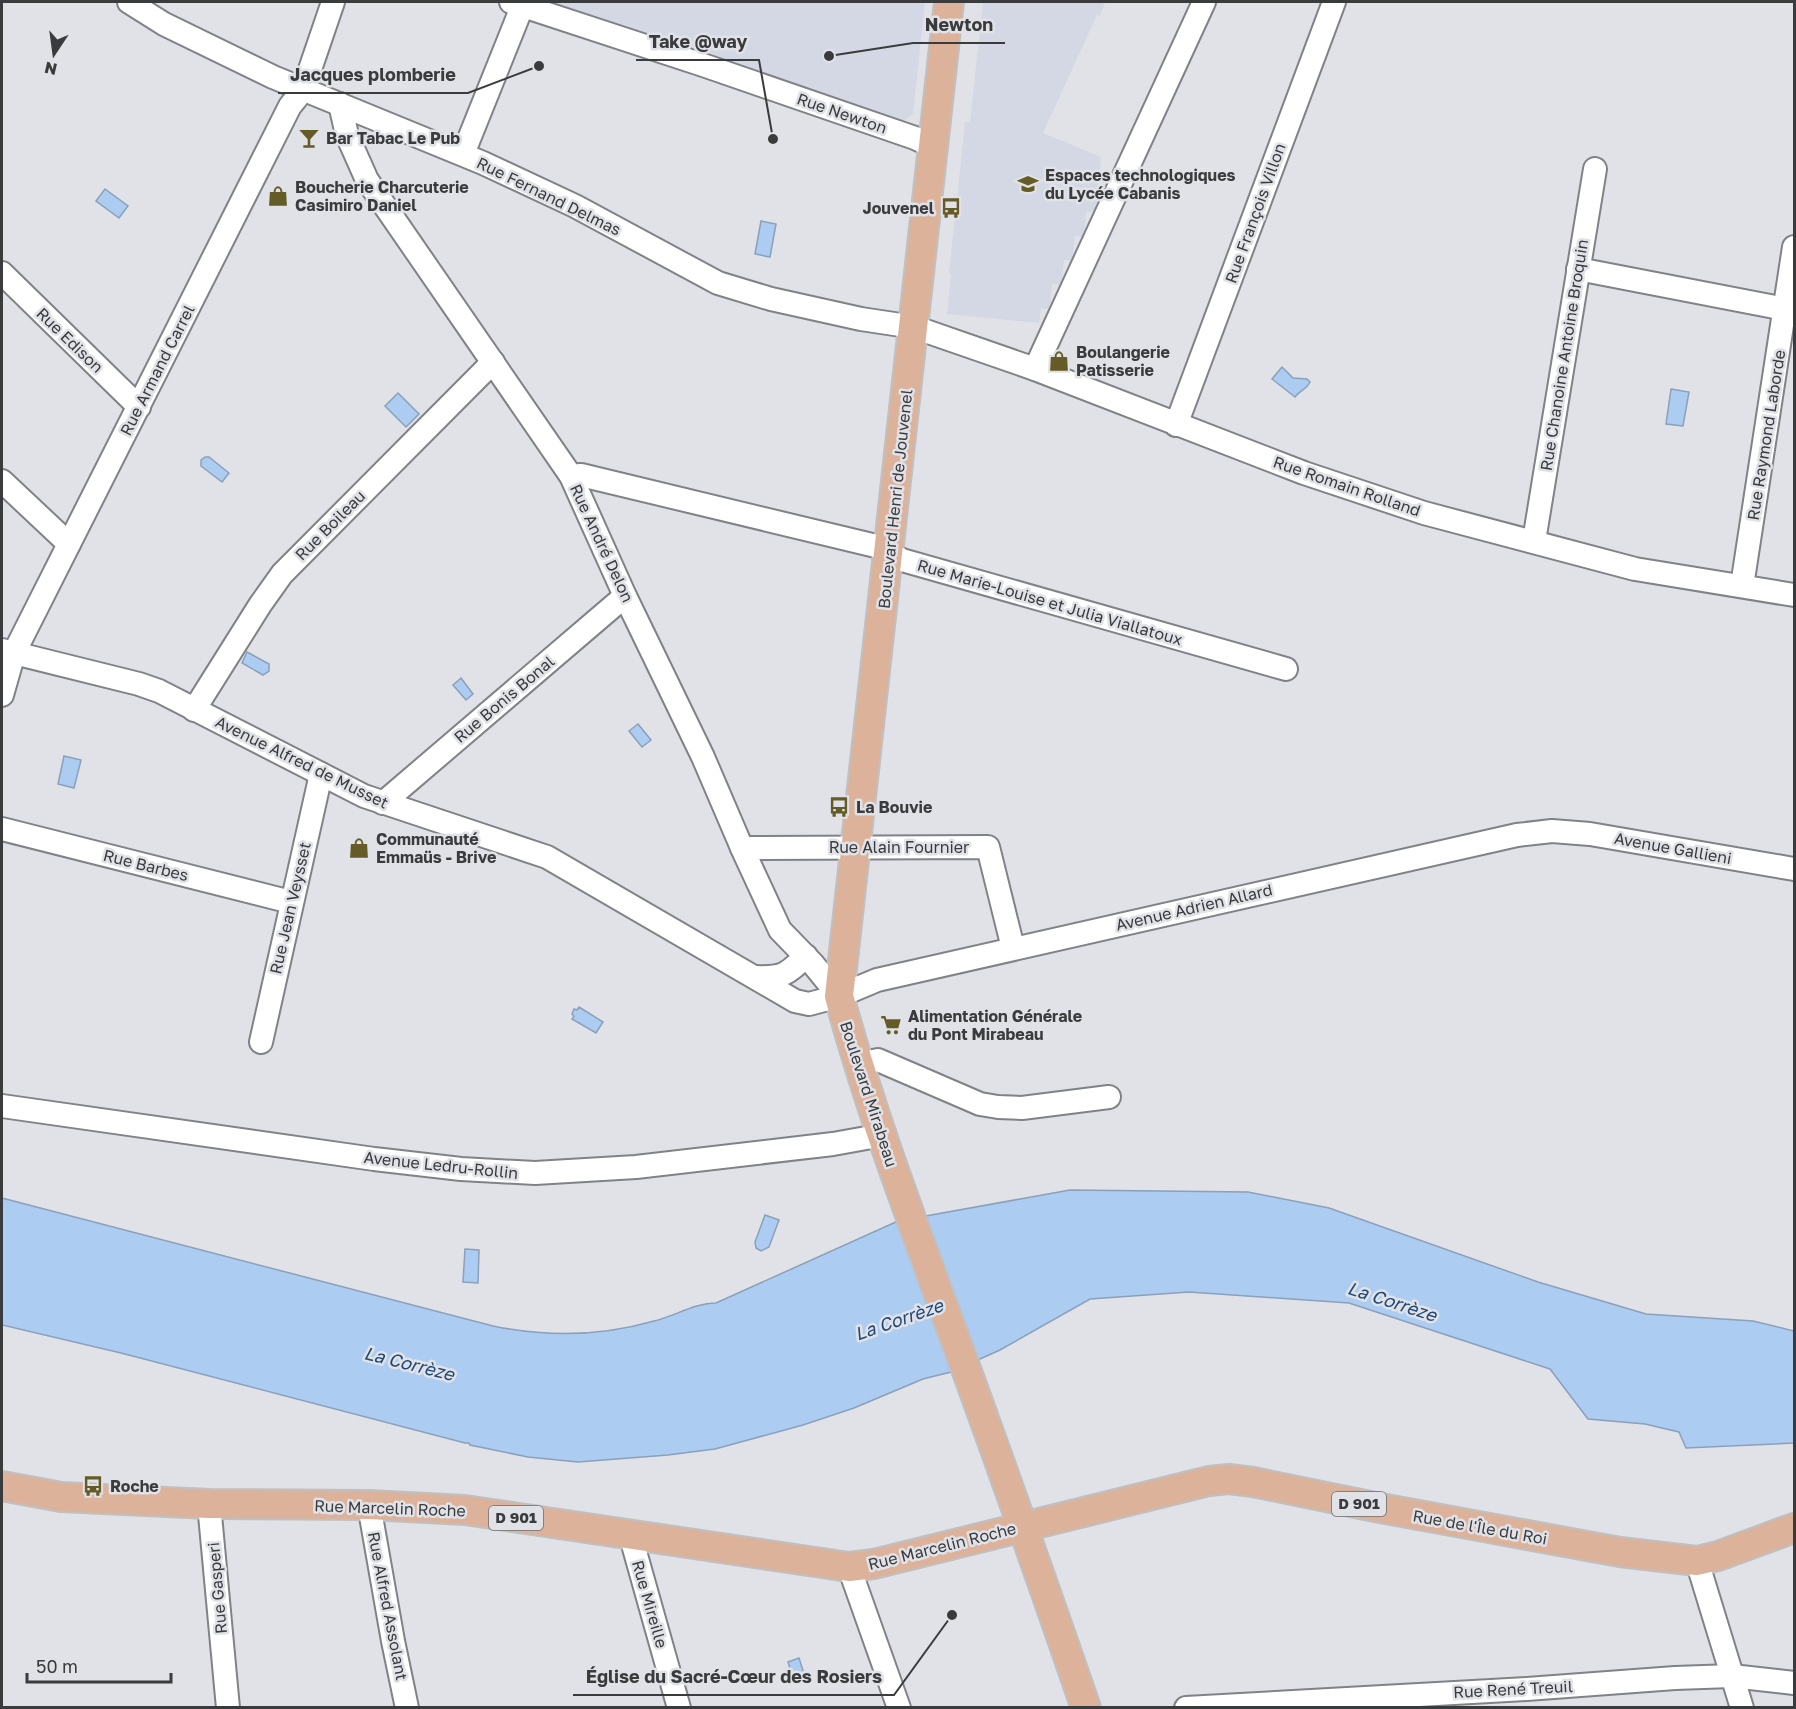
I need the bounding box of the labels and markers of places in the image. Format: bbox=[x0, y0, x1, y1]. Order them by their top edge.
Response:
callout: Newton bbox=[913, 7, 1005, 43]
callout: Take @way bbox=[636, 24, 759, 60]
callout: Jacques plomberie bbox=[278, 57, 468, 93]
bar icon: Bar Tabac Le Pub bbox=[297, 126, 321, 150]
place label: Bar Tabac Le Pub bbox=[326, 128, 460, 148]
place label: Espaces technologiques du Lycée Cabanis bbox=[1045, 165, 1236, 203]
school or university icon: Espaces technologiques du Lycée Cabanis bbox=[1016, 172, 1040, 196]
place label: Boucherie Charcuterie Casimiro Daniel bbox=[295, 177, 469, 215]
shop icon: Boucherie Charcuterie Casimiro Daniel bbox=[266, 184, 290, 208]
bus stop icon: Jouvenel bbox=[939, 196, 963, 220]
place label: Jouvenel bbox=[863, 198, 935, 218]
place label: Boulangerie Patisserie bbox=[1076, 342, 1170, 380]
shop icon: Boulangerie Patisserie bbox=[1047, 349, 1071, 373]
bus stop icon: La Bouvie bbox=[827, 795, 851, 819]
place label: La Bouvie bbox=[856, 797, 932, 817]
place label: Communauté Emmaüs - Brive bbox=[376, 829, 496, 867]
shop icon: Communauté Emmaüs - Brive bbox=[347, 836, 371, 860]
place label: Alimentation Générale du Pont Mirabeau bbox=[908, 1006, 1082, 1044]
supermarket icon: Alimentation Générale du Pont Mirabeau bbox=[879, 1013, 903, 1037]
bus stop icon: Roche bbox=[81, 1474, 105, 1498]
place label: Roche bbox=[110, 1476, 159, 1496]
callout: Église du Sacré-Cœur des Rosiers bbox=[573, 1659, 894, 1695]

